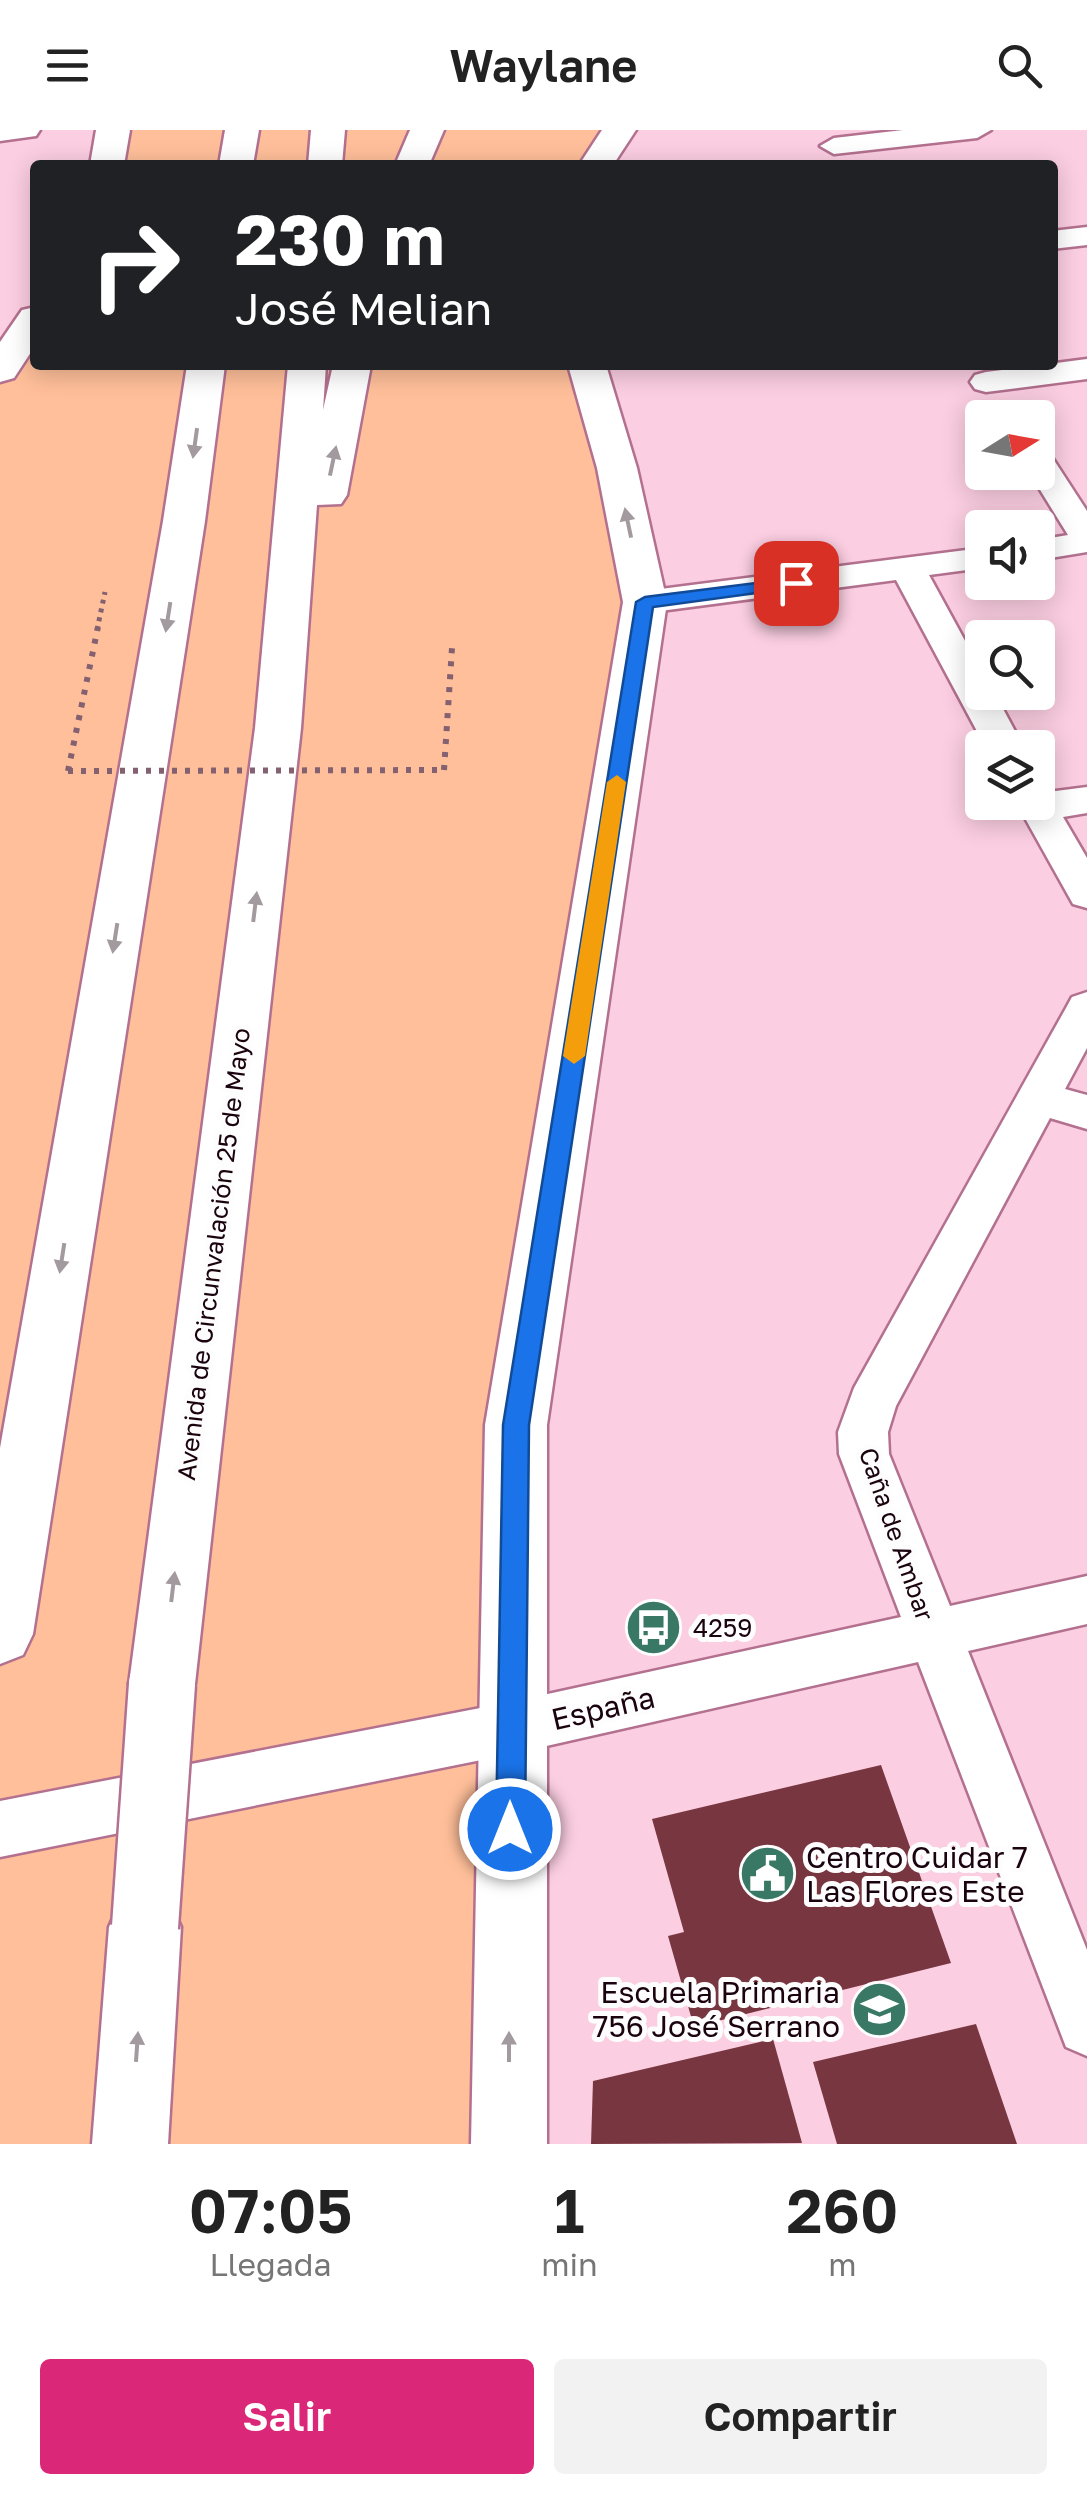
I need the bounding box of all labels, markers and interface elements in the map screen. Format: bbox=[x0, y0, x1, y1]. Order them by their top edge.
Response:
icon: menu bbox=[40, 38, 95, 93]
text: Waylane bbox=[450, 38, 637, 92]
icon: search bbox=[992, 38, 1047, 93]
text: 230 m bbox=[235, 196, 445, 280]
icon: right bbox=[70, 200, 200, 330]
text: José Melian bbox=[235, 281, 493, 335]
north arrow bbox=[965, 400, 1055, 490]
map controls bbox=[965, 400, 1055, 820]
one-way arrow bbox=[187, 428, 203, 459]
one-way arrow bbox=[325, 445, 341, 476]
one-way arrow bbox=[620, 507, 636, 538]
button: sound bbox=[965, 510, 1055, 600]
pin bbox=[754, 541, 839, 626]
icon: arrive bbox=[769, 556, 824, 611]
one-way arrow bbox=[160, 602, 176, 633]
button: search bbox=[965, 620, 1055, 710]
button: layers bbox=[965, 730, 1055, 820]
one-way arrow bbox=[248, 890, 264, 922]
one-way arrow bbox=[107, 922, 122, 954]
street label: Avenida de Circunvalación 25 de Mayo bbox=[170, 1026, 256, 1482]
one-way arrow bbox=[54, 1243, 69, 1274]
street label: Caña de Ambar bbox=[853, 1443, 941, 1625]
one-way arrow bbox=[166, 1571, 182, 1603]
bus stop icon: 4259 bbox=[624, 1597, 684, 1657]
place label: 4259 bbox=[693, 1612, 752, 1643]
street label: España bbox=[548, 1679, 658, 1737]
position arrow bbox=[458, 1777, 562, 1881]
place label: Centro Cuidar 7 Las Flores Este bbox=[806, 1839, 1028, 1909]
public building icon: Centro Cuidar 7 Las Flores Este bbox=[737, 1844, 797, 1904]
place label: Escuela Primaria 756 José Serrano bbox=[593, 1974, 840, 2044]
school or university icon: Escuela Primaria 756 José Serrano bbox=[849, 1979, 909, 2039]
one-way arrow bbox=[129, 2030, 145, 2062]
one-way arrow bbox=[501, 2030, 517, 2062]
text: 07:05 bbox=[189, 2174, 352, 2246]
text: 1 bbox=[554, 2174, 585, 2246]
text: 260 bbox=[787, 2174, 898, 2246]
text: Llegada bbox=[210, 2245, 332, 2283]
text: min bbox=[541, 2245, 598, 2283]
text: m bbox=[828, 2245, 857, 2283]
button: Salir bbox=[40, 2359, 534, 2474]
button: Compartir bbox=[554, 2359, 1047, 2474]

